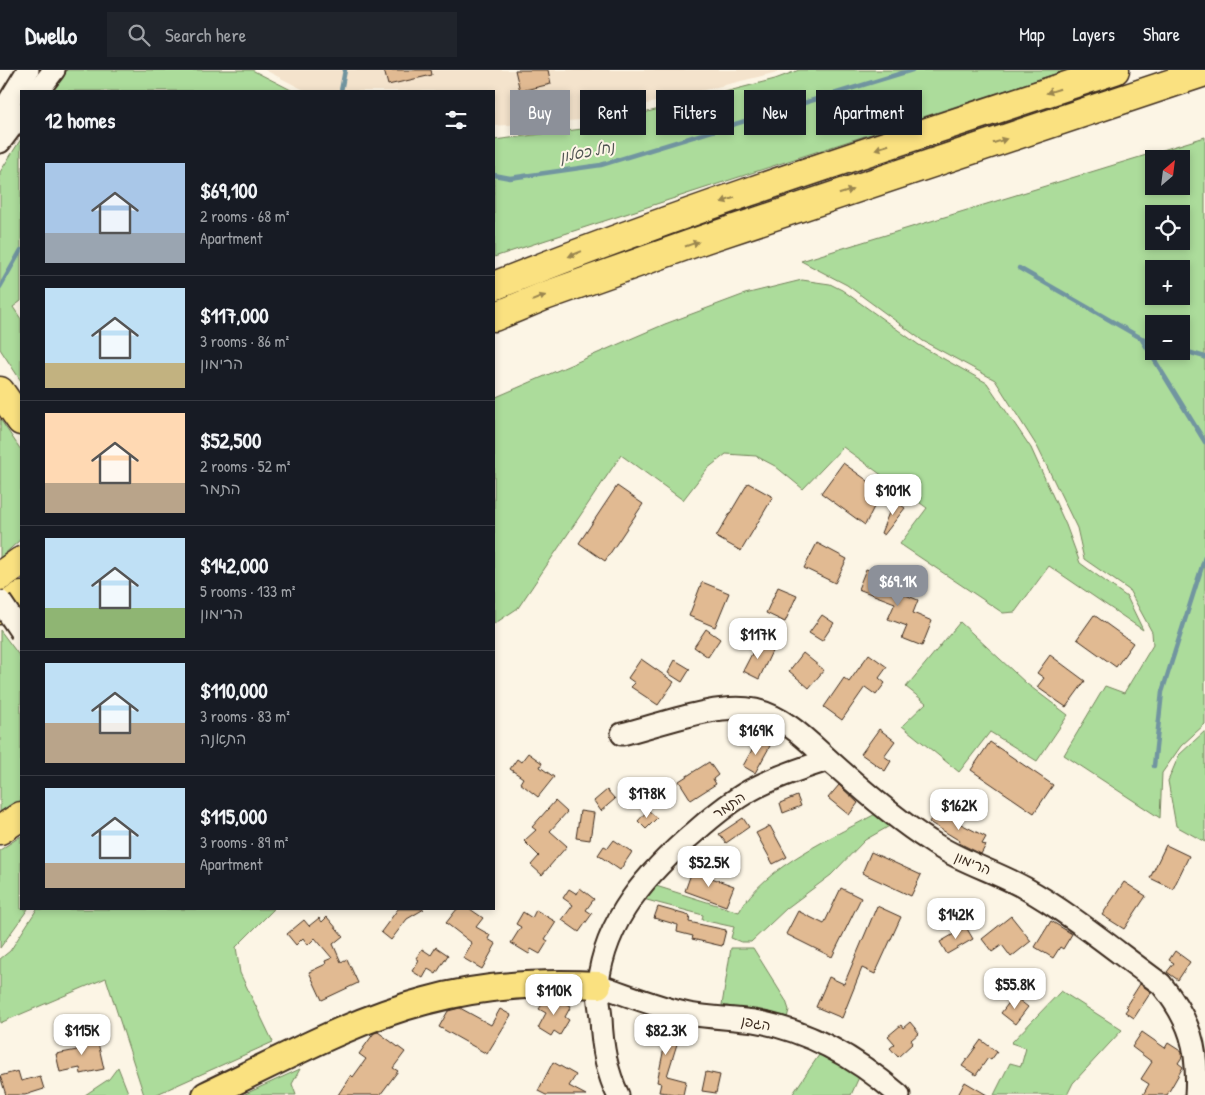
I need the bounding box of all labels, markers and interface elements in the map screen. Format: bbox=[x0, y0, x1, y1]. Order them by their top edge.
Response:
search box bbox=[107, 12, 457, 57]
text: Dwello bbox=[25, 19, 77, 51]
icon: search bbox=[125, 21, 153, 49]
text: Search here bbox=[165, 22, 246, 48]
text: Map bbox=[1019, 22, 1045, 47]
text: Layers bbox=[1073, 22, 1115, 47]
text: Share bbox=[1143, 22, 1180, 47]
one-way arrow bbox=[1045, 87, 1060, 95]
chip: Buy bbox=[510, 90, 570, 135]
chip: Rent bbox=[580, 90, 646, 135]
chip: Filters bbox=[656, 90, 734, 135]
chip: New bbox=[744, 90, 806, 135]
chip: Apartment bbox=[816, 90, 922, 135]
text: 12 homes bbox=[45, 106, 115, 135]
icon: filters bbox=[442, 106, 470, 134]
water label: נחל כסלון bbox=[558, 136, 618, 167]
one-way arrow bbox=[993, 137, 1008, 145]
one-way arrow bbox=[874, 144, 889, 151]
north arrow bbox=[1145, 150, 1190, 195]
map controls bbox=[1145, 150, 1190, 360]
text: $69,100 bbox=[200, 176, 257, 205]
icon: home bbox=[85, 183, 145, 243]
one-way arrow bbox=[838, 188, 853, 195]
one-way arrow bbox=[720, 196, 735, 204]
text: 2 rooms · 68 m² bbox=[200, 205, 289, 227]
button: locate bbox=[1145, 205, 1190, 250]
text: Apartment bbox=[200, 227, 263, 249]
one-way arrow bbox=[684, 240, 699, 247]
one-way arrow bbox=[567, 250, 582, 258]
button: + bbox=[1145, 260, 1190, 305]
one-way arrow bbox=[532, 294, 546, 302]
text: $117,000 bbox=[200, 301, 269, 330]
icon: home bbox=[85, 308, 145, 368]
button: − bbox=[1145, 315, 1190, 360]
text: 3 rooms · 86 m² bbox=[200, 330, 289, 352]
text: הרימון bbox=[200, 352, 243, 374]
text: $52,500 bbox=[200, 426, 261, 455]
icon: home bbox=[85, 433, 145, 493]
text: 2 rooms · 52 m² bbox=[200, 455, 290, 477]
pin: $101K bbox=[858, 474, 928, 516]
text: התמר bbox=[200, 477, 241, 499]
text: $101K bbox=[875, 479, 911, 501]
text: $142,000 bbox=[200, 551, 268, 580]
icon: home bbox=[85, 558, 145, 618]
pin: $69.1K bbox=[857, 564, 939, 607]
text: $69.1K bbox=[879, 570, 917, 592]
text: 5 rooms · 133 m² bbox=[200, 580, 296, 602]
text: הרימון bbox=[200, 602, 243, 624]
pin: $117K bbox=[723, 618, 793, 660]
text: $117K bbox=[740, 623, 776, 645]
text: $110,000 bbox=[200, 676, 268, 705]
icon: home bbox=[85, 683, 145, 743]
text: 3 rooms · 83 m² bbox=[200, 705, 290, 727]
pin: $169K bbox=[721, 714, 791, 756]
text: $169K bbox=[739, 719, 773, 741]
text: התאנה bbox=[200, 727, 246, 749]
pin: $178K bbox=[612, 776, 682, 819]
text: $178K bbox=[628, 782, 666, 804]
street label: התמר bbox=[709, 787, 749, 823]
pin: $162K bbox=[924, 788, 994, 831]
text: $162K bbox=[941, 794, 977, 816]
text: $115,000 bbox=[200, 802, 267, 831]
icon: home bbox=[85, 808, 145, 868]
text: 3 rooms · 89 m² bbox=[200, 831, 289, 853]
pin: $52.5K bbox=[668, 846, 750, 888]
street label: הרימון bbox=[952, 846, 994, 879]
text: $52.5K bbox=[689, 851, 729, 873]
text: Apartment bbox=[200, 853, 263, 875]
pin: $142K bbox=[921, 898, 991, 940]
text: $142K bbox=[938, 903, 974, 925]
pin: $55.8K bbox=[974, 968, 1056, 1010]
text: $55.8K bbox=[995, 973, 1035, 995]
pin: $110K bbox=[519, 974, 589, 1016]
text: $110K bbox=[536, 979, 572, 1001]
street label: הגפן bbox=[740, 1011, 772, 1034]
pin: $115K bbox=[47, 1014, 117, 1056]
pin: $82.3K bbox=[625, 1014, 707, 1056]
text: $115K bbox=[65, 1019, 99, 1041]
text: $82.3K bbox=[645, 1019, 687, 1041]

